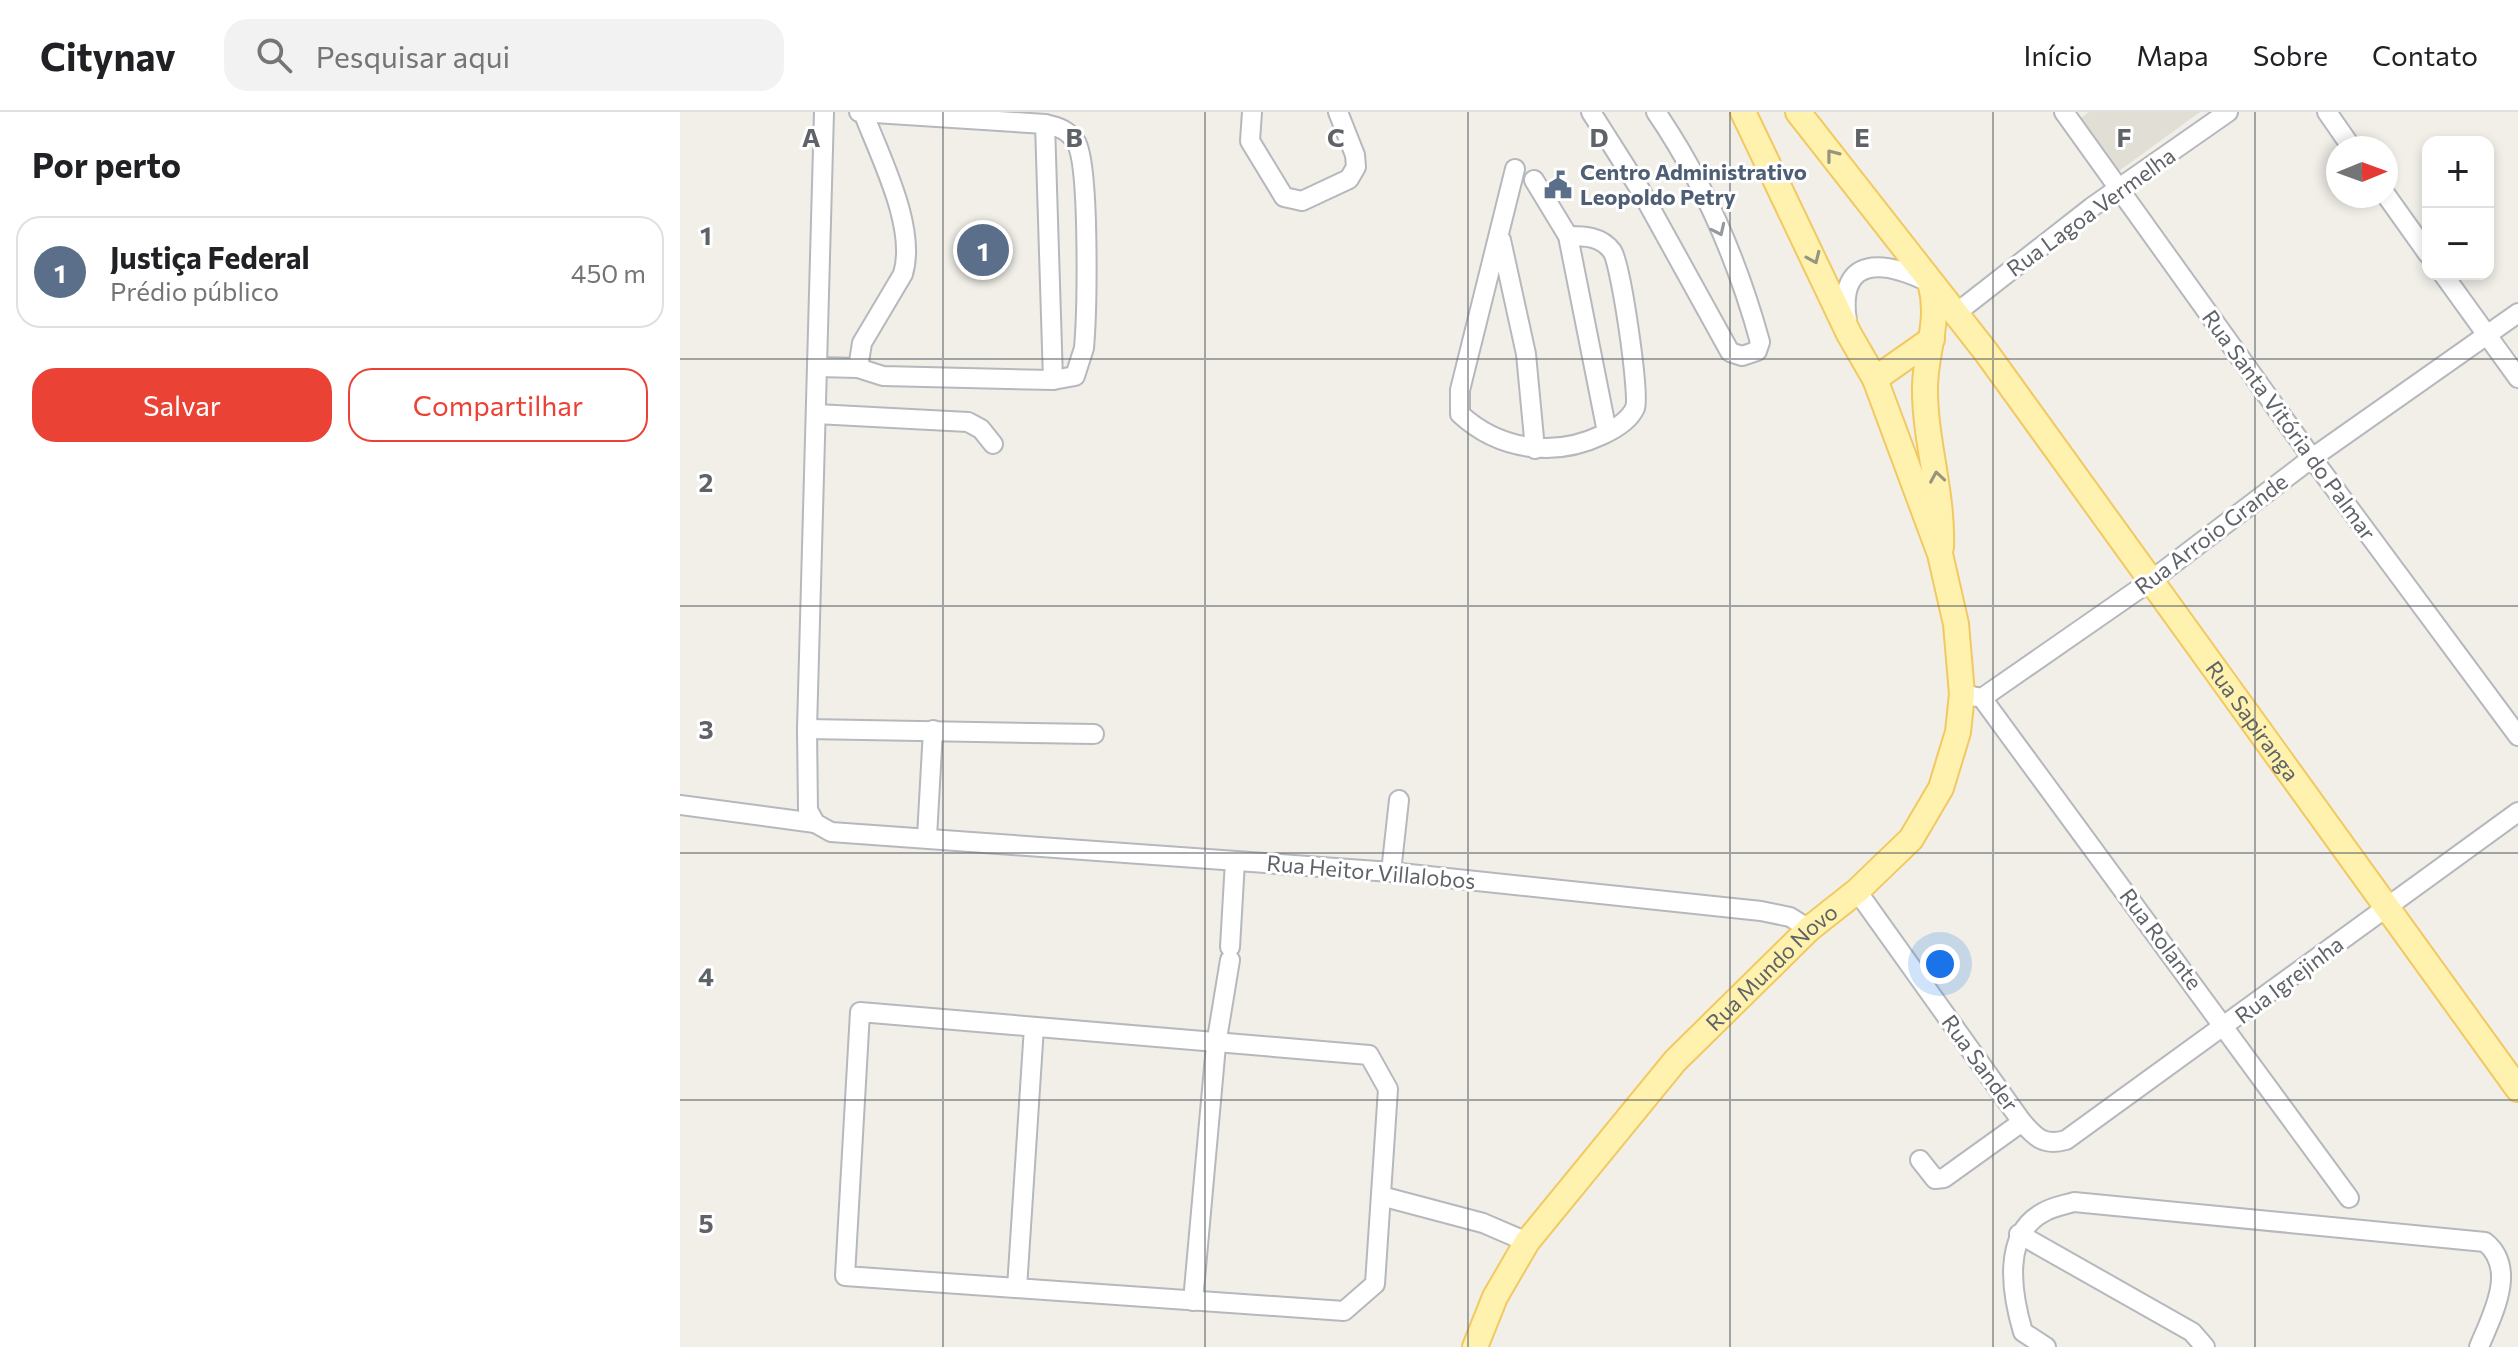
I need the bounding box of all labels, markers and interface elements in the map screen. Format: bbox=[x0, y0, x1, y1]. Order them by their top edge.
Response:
search box bbox=[224, 19, 784, 91]
text: Citynav bbox=[40, 32, 176, 79]
icon: search bbox=[252, 33, 296, 77]
text: Pesquisar aqui bbox=[316, 37, 510, 74]
text: Início bbox=[2023, 38, 2092, 72]
text: Mapa bbox=[2136, 38, 2209, 72]
text: Sobre bbox=[2253, 38, 2328, 72]
text: Contato bbox=[2372, 38, 2478, 72]
text: A bbox=[802, 121, 821, 152]
text: B bbox=[1065, 121, 1083, 152]
text: C bbox=[1327, 121, 1345, 152]
text: D bbox=[1589, 121, 1609, 152]
text: E bbox=[1854, 121, 1870, 152]
text: F bbox=[2116, 121, 2132, 152]
north arrow bbox=[2326, 136, 2398, 208]
map controls bbox=[2422, 136, 2494, 280]
button: + bbox=[2422, 136, 2494, 208]
street label: Rua Lagoa Vermelha bbox=[2001, 141, 2180, 282]
text: Por perto bbox=[32, 143, 181, 185]
one-way arrow bbox=[1827, 149, 1841, 164]
place label: Centro Administrativo Leopoldo Petry bbox=[1580, 158, 1807, 210]
public building icon: Centro Administrativo Leopoldo Petry bbox=[1543, 170, 1573, 200]
button: − bbox=[2422, 208, 2494, 280]
text: 1 bbox=[700, 219, 712, 250]
pin: 1 bbox=[957, 220, 1009, 280]
one-way arrow bbox=[1709, 221, 1725, 236]
text: Justiça Federal bbox=[110, 238, 310, 275]
one-way arrow bbox=[1804, 249, 1820, 264]
text: 1 bbox=[54, 257, 66, 288]
text: 450 m bbox=[571, 257, 646, 288]
text: Prédio público bbox=[110, 275, 279, 306]
street label: Rua Santa Vitória do Palmar bbox=[2197, 304, 2382, 545]
button: Salvar bbox=[32, 368, 332, 442]
button: Compartilhar bbox=[348, 368, 648, 442]
text: 2 bbox=[699, 466, 713, 497]
street label: Rua Arroio Grande bbox=[2129, 467, 2292, 600]
one-way arrow bbox=[1929, 470, 1946, 483]
street label: Rua Sapiranga bbox=[2200, 655, 2305, 786]
text: 3 bbox=[698, 713, 714, 744]
street label: Rua Heitor Villalobos bbox=[1266, 849, 1477, 894]
street label: Rua Rolante bbox=[2115, 883, 2208, 995]
street label: Rua Mundo Novo bbox=[1700, 898, 1843, 1036]
street label: Rua Igrejinha bbox=[2229, 930, 2348, 1029]
your location bbox=[1920, 944, 1960, 984]
text: 4 bbox=[698, 960, 714, 991]
street label: Rua Sander bbox=[1936, 1009, 2025, 1116]
text: 5 bbox=[698, 1207, 714, 1238]

